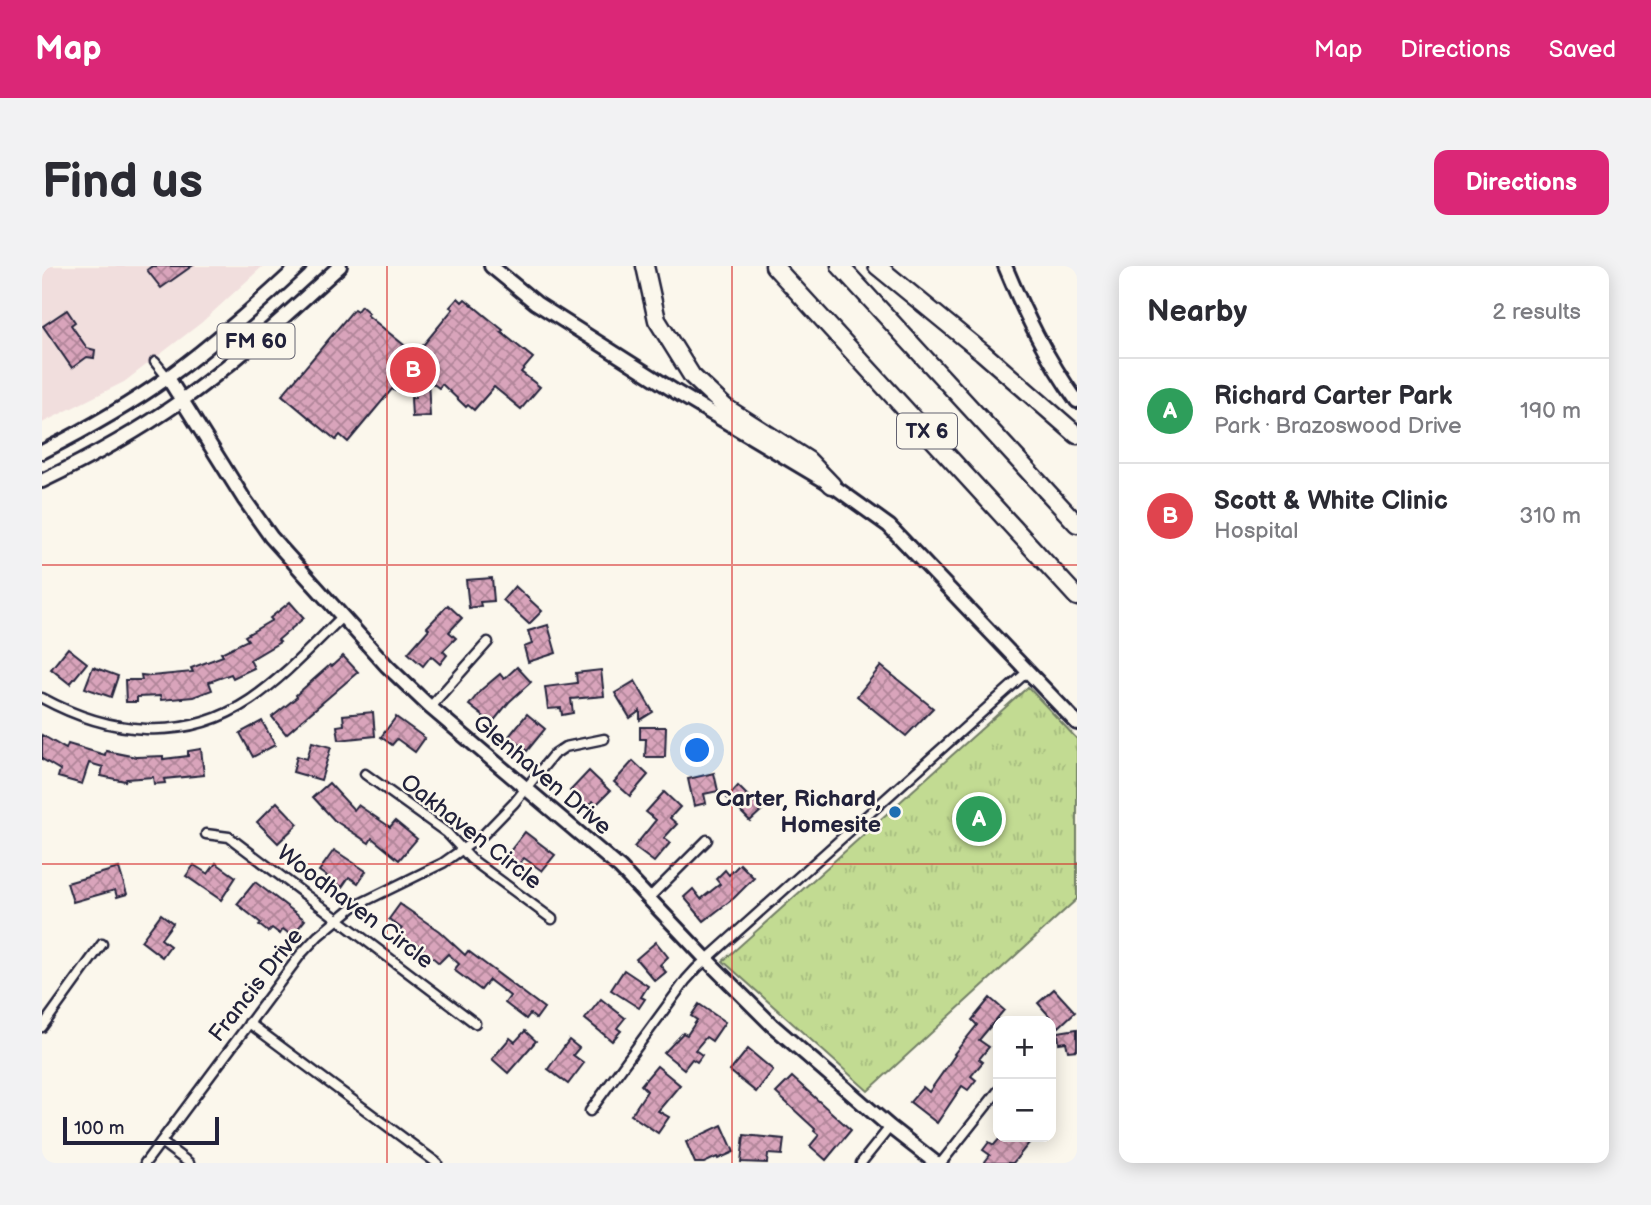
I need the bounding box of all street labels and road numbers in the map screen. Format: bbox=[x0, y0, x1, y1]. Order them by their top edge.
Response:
road number: FM 60 bbox=[218, 323, 294, 358]
road number: TX 6 bbox=[897, 414, 957, 448]
street label: Glenhaven Drive bbox=[467, 709, 617, 841]
street label: Oakhaven Circle bbox=[395, 768, 547, 896]
street label: Woodhaven Circle bbox=[271, 839, 439, 975]
street label: Francis Drive bbox=[203, 922, 309, 1048]

